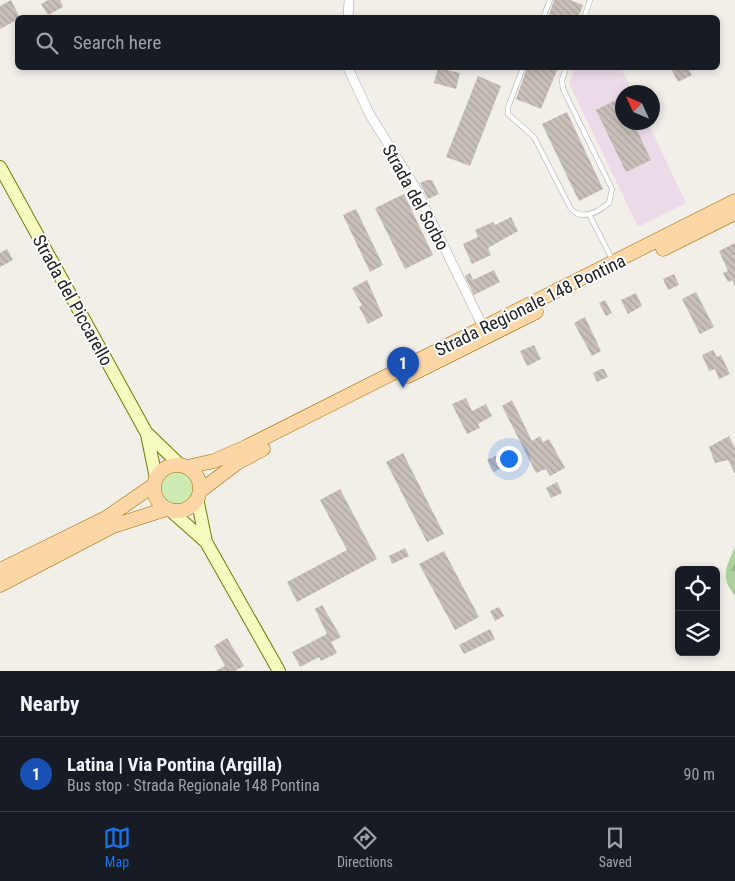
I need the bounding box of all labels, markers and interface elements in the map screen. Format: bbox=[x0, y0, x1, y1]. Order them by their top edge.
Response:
search box bbox=[15, 15, 720, 70]
icon: search bbox=[33, 29, 61, 57]
text: Search here bbox=[73, 31, 161, 54]
north arrow bbox=[615, 85, 660, 130]
street label: Strada del Sorbo bbox=[378, 141, 454, 253]
street label: Strada del Piccarello bbox=[28, 231, 118, 369]
street label: Strada Regionale 148 Pontina bbox=[431, 250, 629, 360]
pin: 1 bbox=[387, 347, 419, 388]
your location bbox=[496, 446, 522, 472]
map controls bbox=[675, 566, 720, 656]
button: locate bbox=[675, 566, 720, 611]
button: layers bbox=[675, 611, 720, 656]
text: Nearby bbox=[20, 692, 79, 716]
text: Latina | Via Pontina (Argilla) bbox=[67, 753, 282, 776]
text: 1 bbox=[32, 765, 40, 784]
text: 90 m bbox=[683, 765, 715, 784]
text: Bus stop · Strada Regionale 148 Pontina bbox=[67, 776, 320, 795]
tab: Map bbox=[103, 824, 131, 870]
tab: Directions bbox=[337, 824, 393, 870]
tab: Saved bbox=[599, 824, 632, 870]

